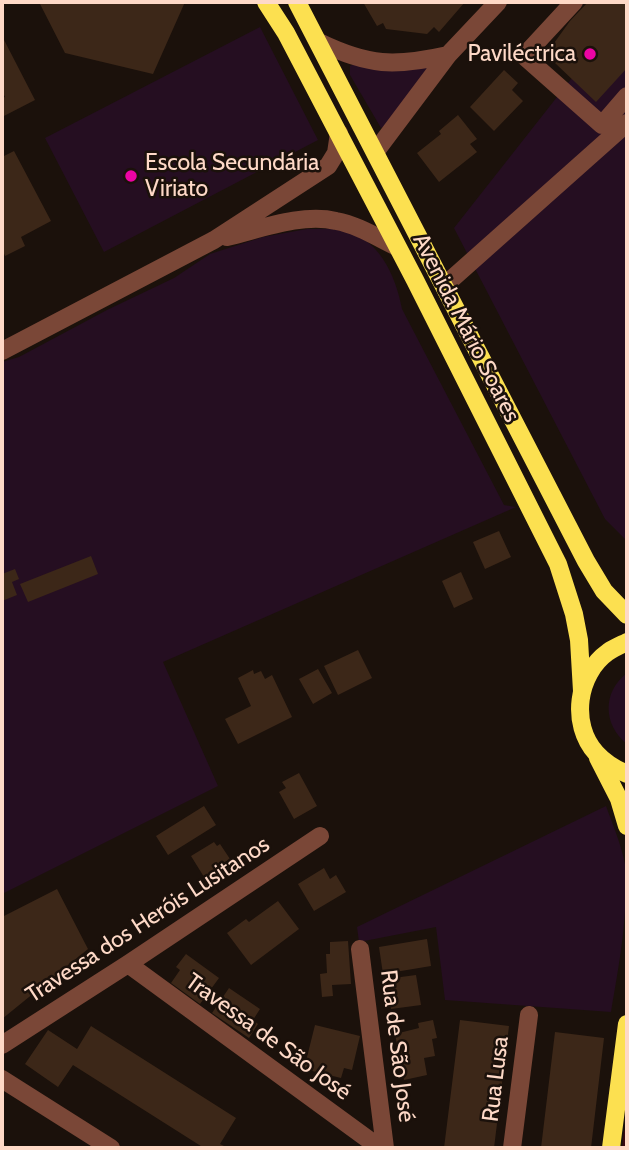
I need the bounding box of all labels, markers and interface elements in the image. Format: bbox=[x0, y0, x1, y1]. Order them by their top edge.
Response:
place label: Paviléctrica bbox=[467, 40, 576, 68]
marker: Paviléctrica bbox=[582, 46, 598, 62]
place label: Escola Secundária Viriato bbox=[145, 149, 319, 203]
marker: Escola Secundária Viriato bbox=[123, 168, 139, 184]
street label: Avenida Mário Soares bbox=[407, 229, 525, 427]
street label: Travessa dos Heróis Lusitanos bbox=[21, 831, 275, 1009]
street label: Travessa de São José bbox=[180, 968, 356, 1106]
street label: Rua de São José bbox=[374, 968, 420, 1124]
street label: Rua Lusa bbox=[477, 1035, 515, 1123]

